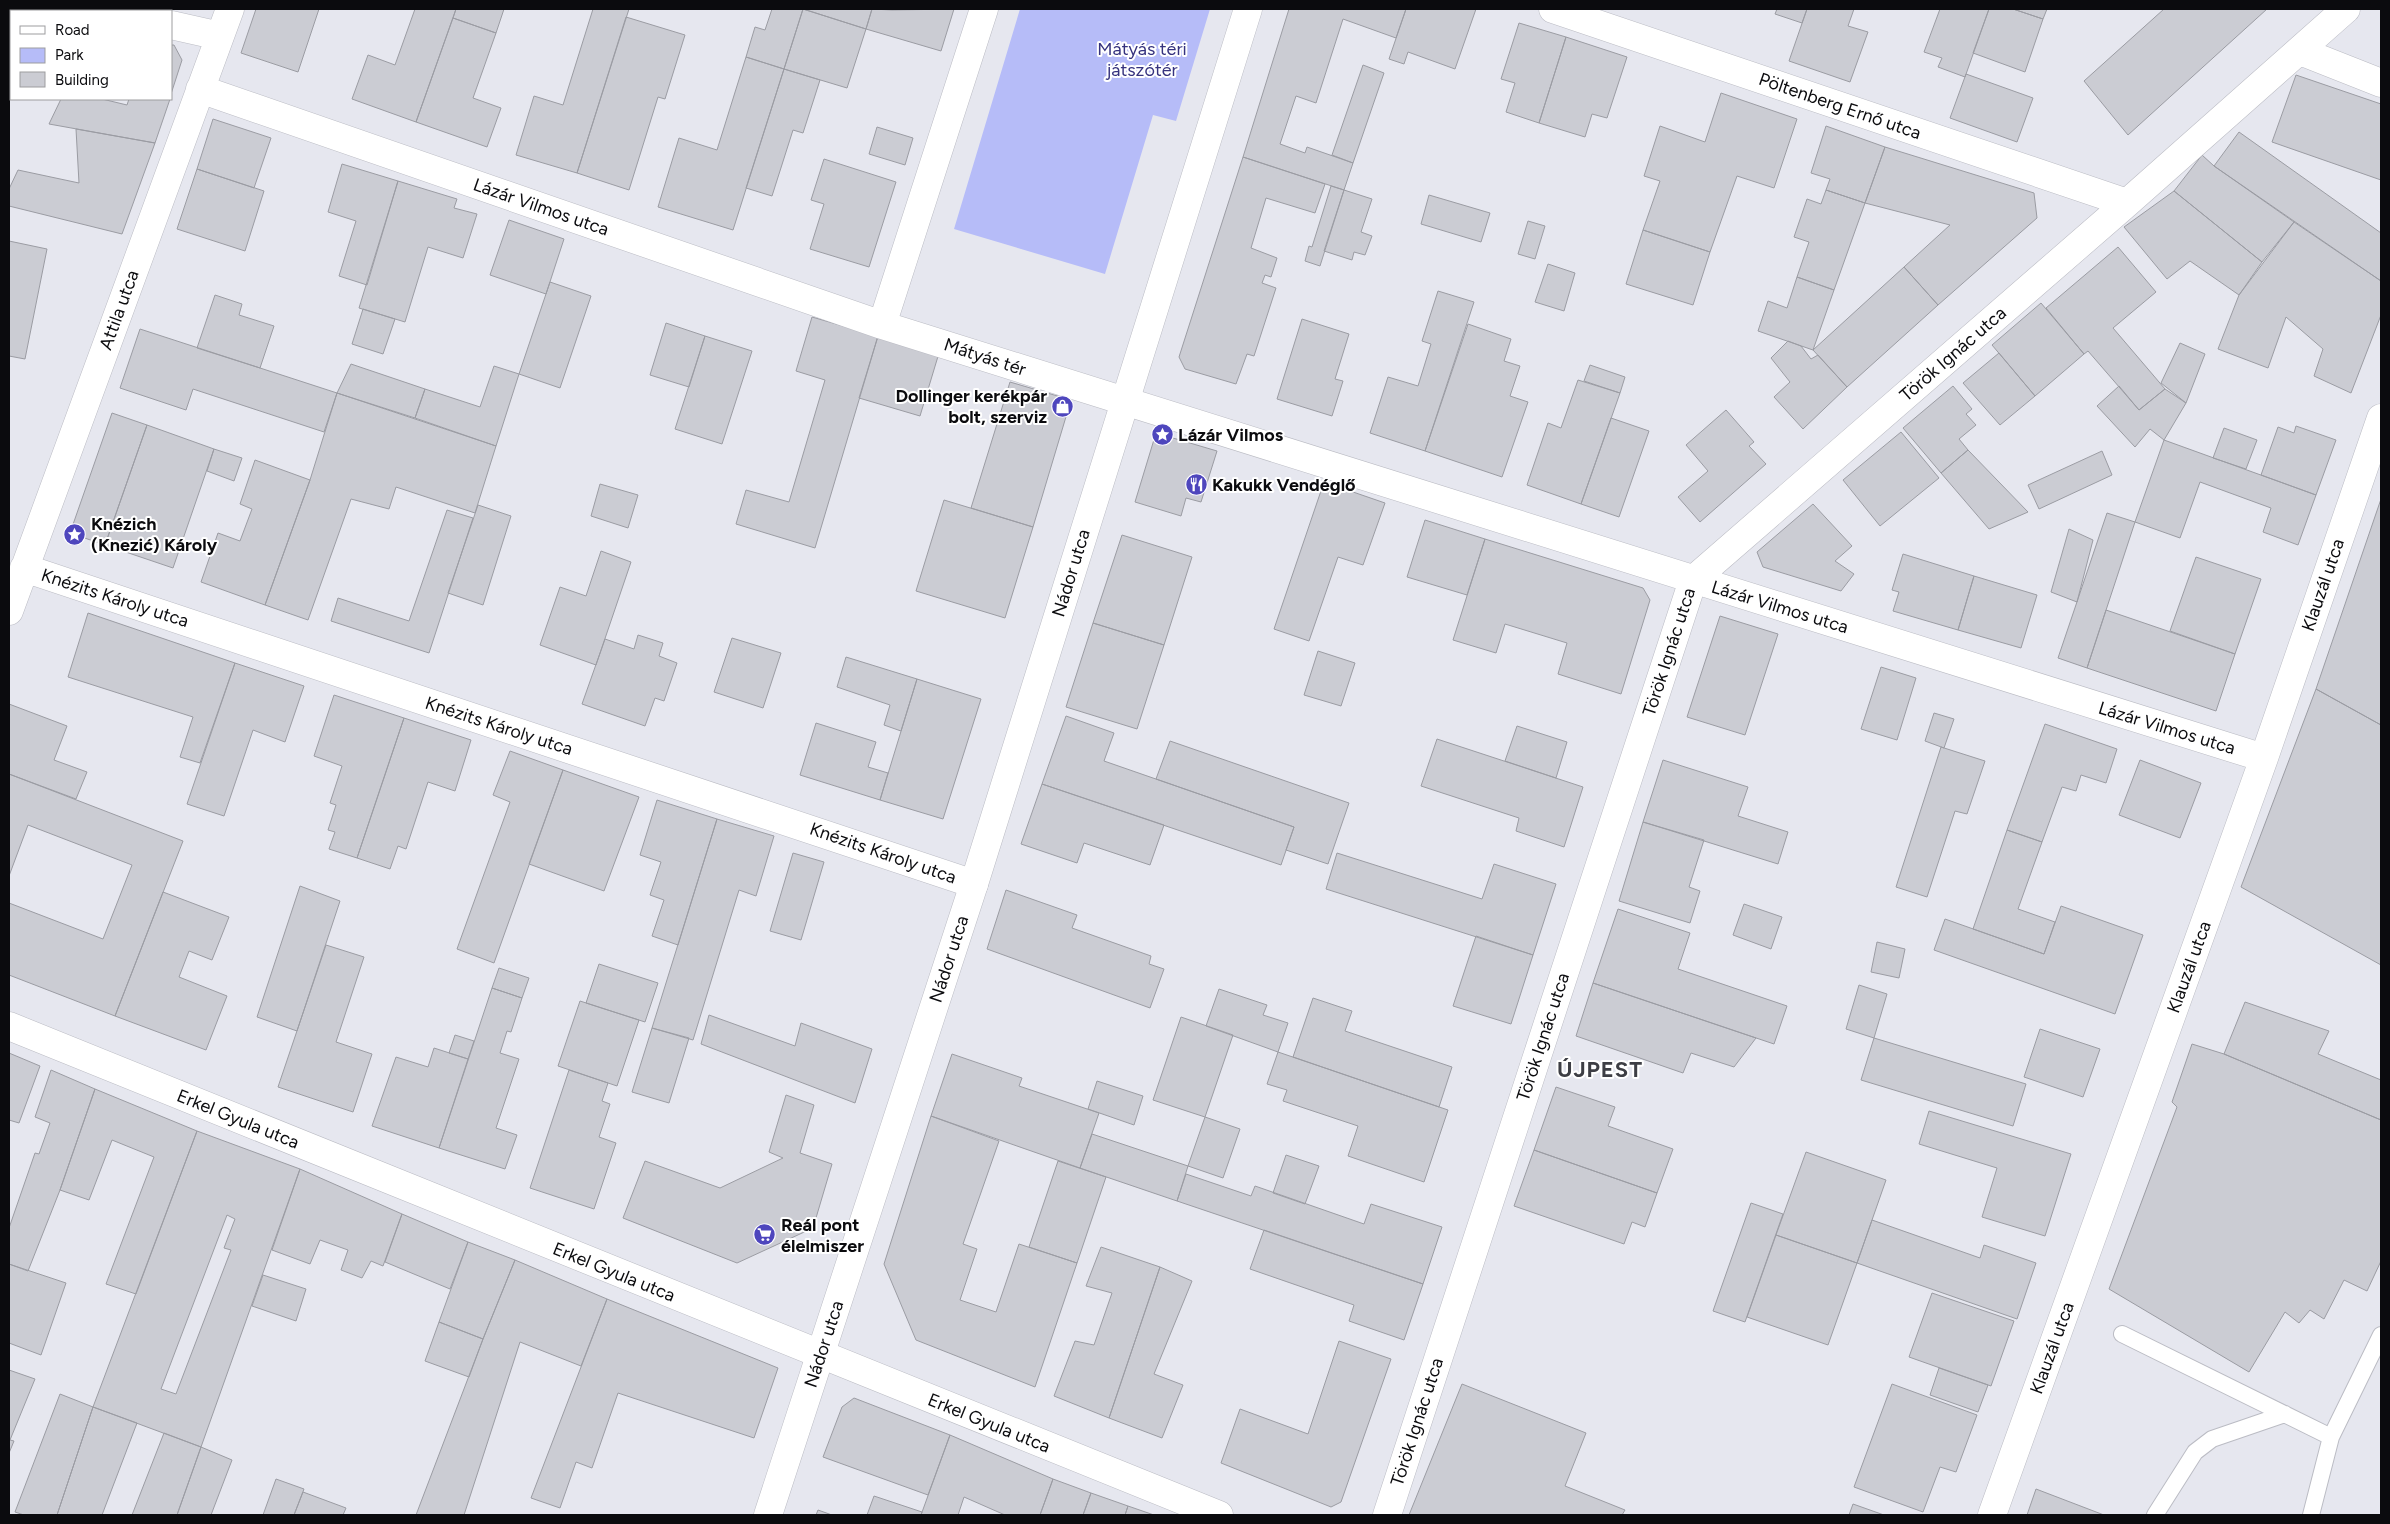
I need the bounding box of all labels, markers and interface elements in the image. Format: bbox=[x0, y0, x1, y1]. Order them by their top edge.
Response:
legend bbox=[10, 10, 172, 100]
text: Road bbox=[55, 21, 90, 39]
park label: Mátyás téri játszótér bbox=[1097, 38, 1187, 81]
text: Park bbox=[55, 46, 84, 64]
street label: Pöltenberg Ernő utca bbox=[1756, 68, 1924, 144]
text: Building bbox=[55, 71, 109, 89]
street label: Lázár Vilmos utca bbox=[470, 173, 612, 241]
street label: Attila utca bbox=[94, 267, 144, 353]
street label: Török Ignác utca bbox=[1895, 302, 2011, 406]
street label: Mátyás tér bbox=[941, 333, 1029, 381]
place label: Dollinger kerékpár bolt, szerviz bbox=[895, 385, 1047, 428]
shop icon: Dollinger kerékpár bolt, szerviz bbox=[1051, 394, 1075, 418]
place icon: Lázár Vilmos bbox=[1150, 423, 1174, 447]
place label: Lázár Vilmos bbox=[1178, 424, 1284, 446]
restaurant icon: Kakukk Vendéglő bbox=[1184, 473, 1208, 497]
place label: Kakukk Vendéglő bbox=[1212, 474, 1356, 496]
place label: Knézich (Knezić) Károly bbox=[91, 513, 218, 556]
place icon: Knézich (Knezić) Károly bbox=[63, 522, 87, 546]
street label: Nádor utca bbox=[1047, 527, 1095, 619]
street label: Klauzál utca bbox=[2297, 536, 2349, 634]
street label: Knézits Károly utca bbox=[39, 564, 191, 632]
street label: Lázár Vilmos utca bbox=[1709, 576, 1851, 638]
street label: Török Ignác utca bbox=[1638, 585, 1700, 719]
street label: Knézits Károly utca bbox=[423, 692, 575, 760]
street label: Lázár Vilmos utca bbox=[2096, 697, 2238, 759]
street label: Knézits Károly utca bbox=[807, 818, 959, 888]
street label: Nádor utca bbox=[925, 913, 973, 1005]
street label: Klauzál utca bbox=[2162, 918, 2216, 1016]
street label: Török Ignác utca bbox=[1512, 970, 1574, 1104]
district label: ÚJPEST bbox=[1557, 1056, 1643, 1083]
street label: Erkel Gyula utca bbox=[174, 1084, 302, 1154]
place label: Reál pont élelmiszer bbox=[781, 1214, 864, 1257]
supermarket icon: Reál pont élelmiszer bbox=[753, 1223, 777, 1247]
street label: Erkel Gyula utca bbox=[550, 1237, 678, 1307]
street label: Nádor utca bbox=[800, 1298, 848, 1390]
street label: Klauzál utca bbox=[2025, 1299, 2079, 1397]
street label: Török Ignác utca bbox=[1386, 1355, 1448, 1489]
street label: Erkel Gyula utca bbox=[925, 1388, 1053, 1458]

